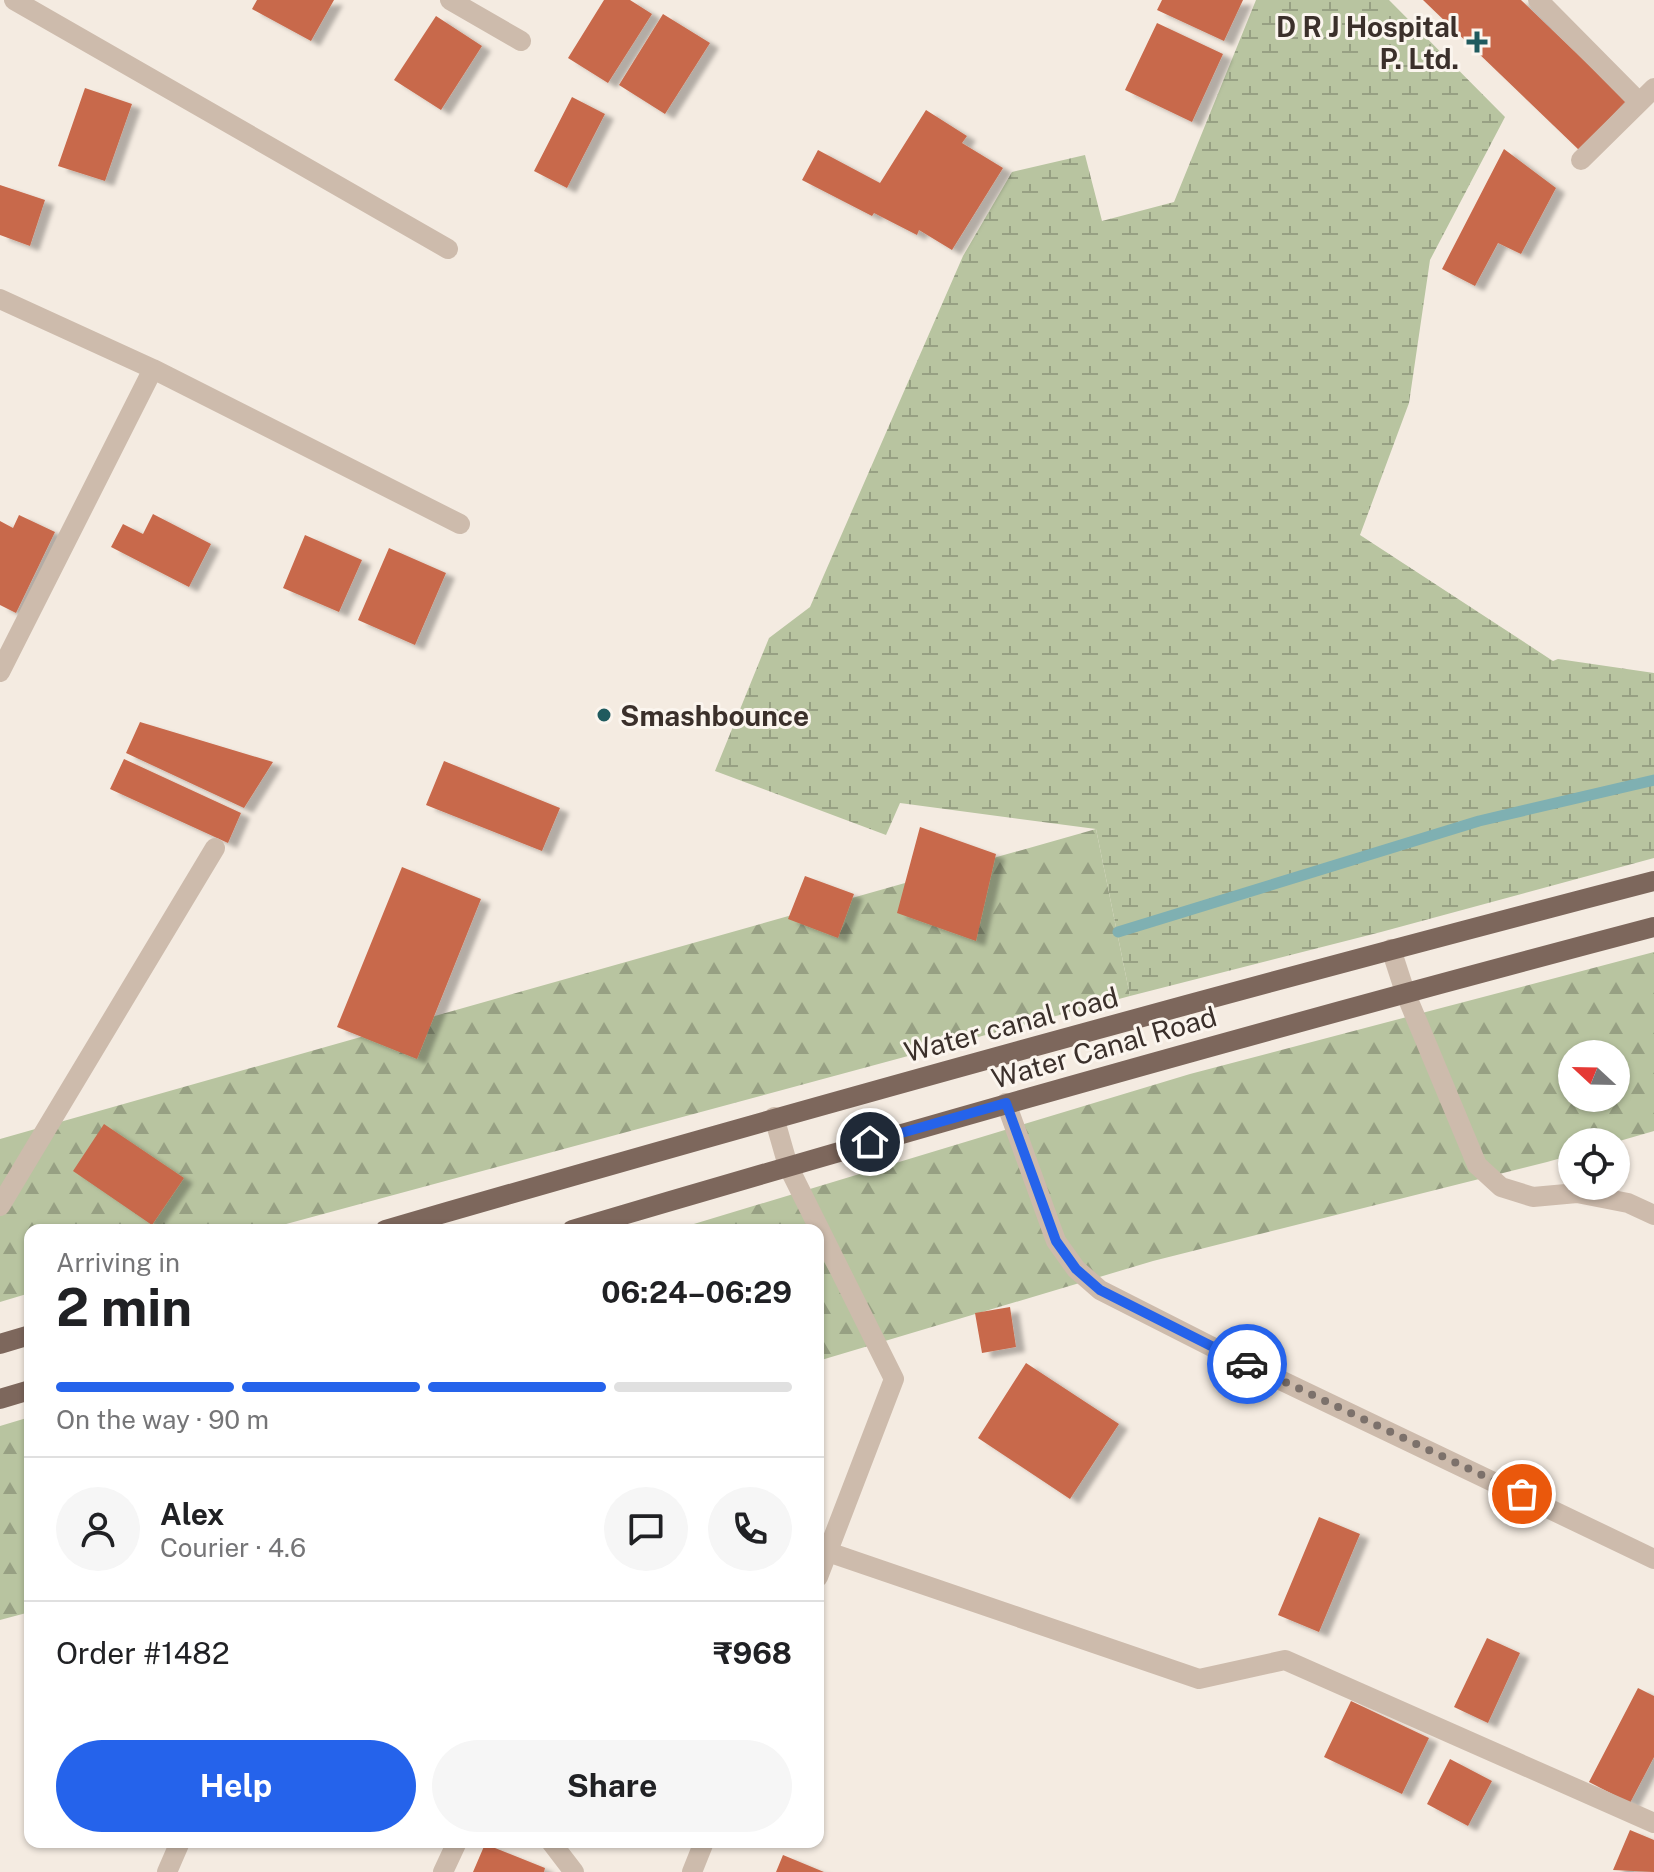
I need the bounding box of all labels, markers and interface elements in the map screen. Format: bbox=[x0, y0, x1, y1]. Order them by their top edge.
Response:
place label: D R J Hospital P. Ltd. bbox=[1276, 10, 1459, 75]
marker: D R J Hospital P. Ltd. bbox=[1466, 31, 1488, 53]
place label: Smashbounce bbox=[620, 699, 809, 732]
marker: Smashbounce bbox=[595, 706, 613, 724]
street label: Water canal road bbox=[900, 980, 1122, 1068]
street label: Water Canal Road bbox=[988, 999, 1220, 1095]
north arrow bbox=[1558, 1040, 1630, 1112]
map controls bbox=[1558, 1040, 1630, 1200]
pin bbox=[836, 1108, 904, 1176]
icon: home bbox=[848, 1120, 892, 1164]
button: locate bbox=[1558, 1128, 1630, 1200]
text: Arriving in bbox=[56, 1247, 180, 1278]
text: 06:24–06:29 bbox=[601, 1274, 792, 1310]
text: 2 min bbox=[56, 1277, 192, 1338]
courier bbox=[1207, 1324, 1287, 1404]
icon: car bbox=[1225, 1342, 1269, 1386]
text: On the way · 90 m bbox=[56, 1404, 269, 1435]
pin bbox=[1488, 1460, 1556, 1528]
icon: bag bbox=[1500, 1472, 1544, 1516]
button: person bbox=[56, 1487, 140, 1571]
button: chat bbox=[604, 1487, 688, 1571]
button: phone bbox=[708, 1487, 792, 1571]
text: Alex bbox=[160, 1496, 224, 1532]
text: Courier · 4.6 bbox=[160, 1532, 306, 1563]
text: Order #1482 bbox=[56, 1635, 230, 1671]
text: ₹968 bbox=[713, 1635, 792, 1671]
button: Help bbox=[56, 1740, 416, 1832]
button: Share bbox=[432, 1740, 792, 1832]

